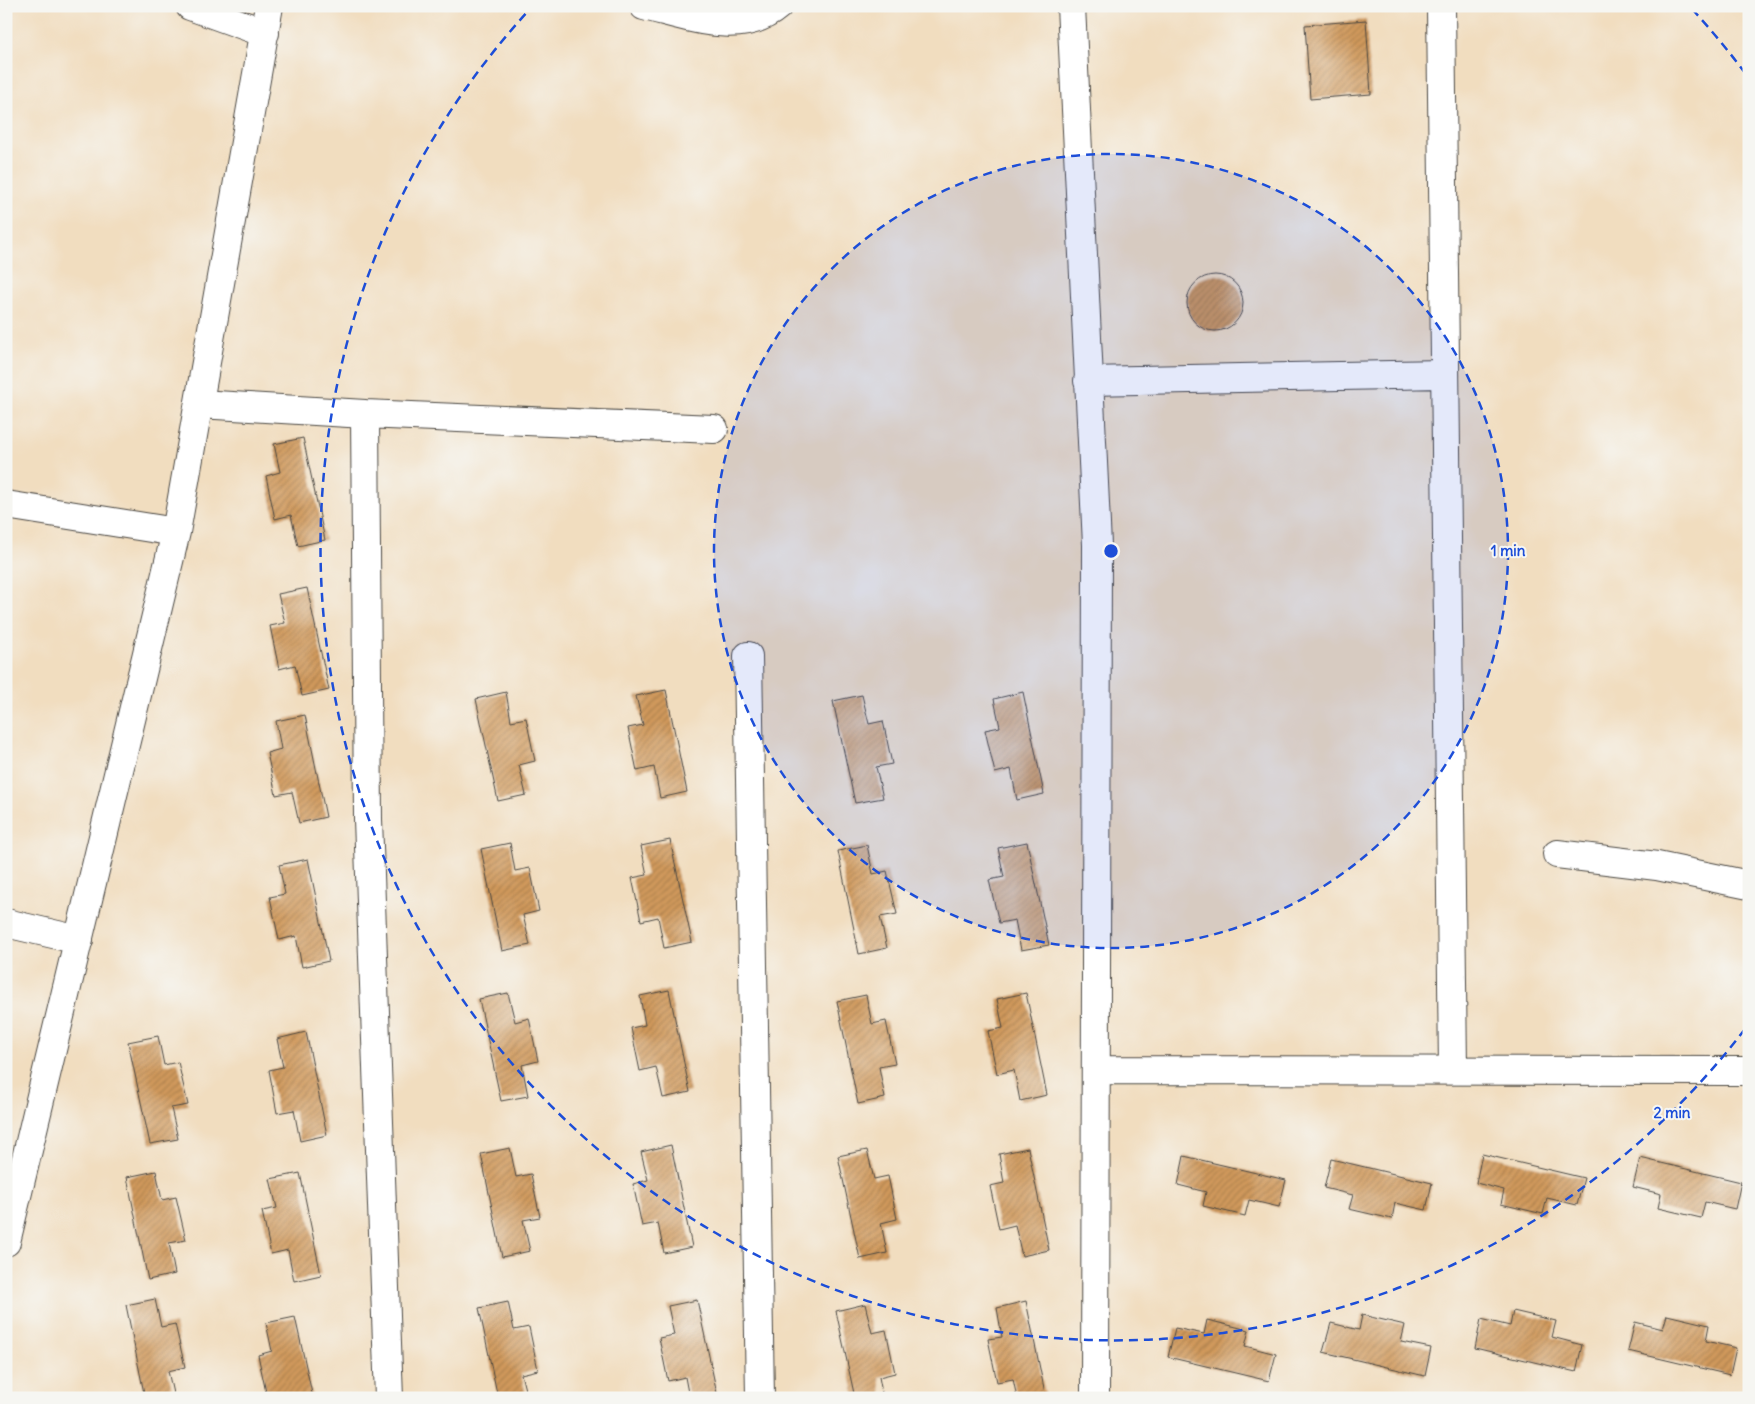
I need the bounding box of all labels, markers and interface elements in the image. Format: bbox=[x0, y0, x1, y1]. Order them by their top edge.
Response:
text: 1 min bbox=[1491, 541, 1526, 560]
centre of rings bbox=[1102, 542, 1120, 560]
text: 2 min bbox=[1654, 1103, 1691, 1122]

